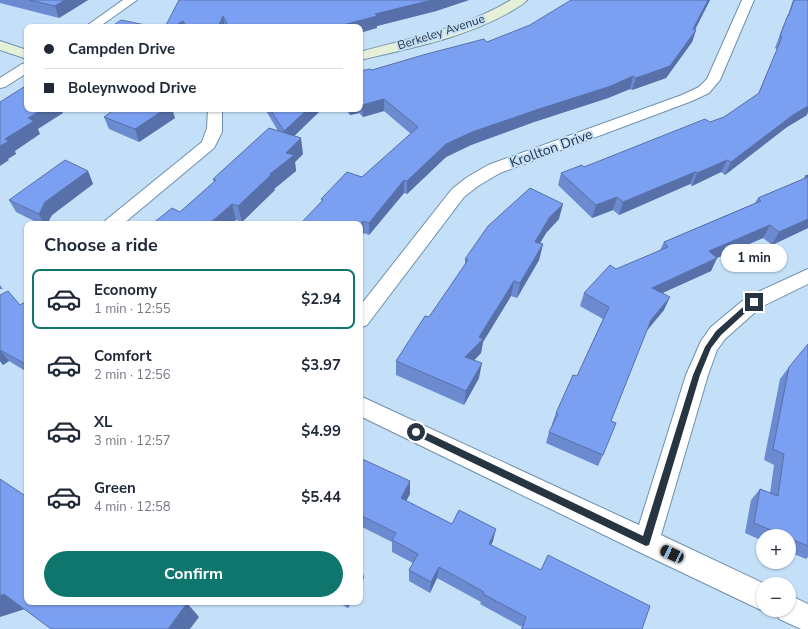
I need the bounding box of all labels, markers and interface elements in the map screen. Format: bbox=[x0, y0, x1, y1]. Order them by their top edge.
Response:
street label: Berkeley Avenue bbox=[395, 10, 487, 54]
text: Campden Drive bbox=[68, 39, 175, 59]
text: Boleynwood Drive bbox=[68, 78, 196, 98]
street label: Krollton Drive bbox=[507, 125, 595, 172]
text: Choose a ride bbox=[44, 233, 158, 257]
callout: 1 min bbox=[721, 244, 787, 272]
text: 1 min bbox=[737, 249, 771, 267]
text: Economy bbox=[94, 280, 157, 300]
icon: car bbox=[46, 281, 82, 317]
text: $2.94 bbox=[301, 289, 341, 309]
route end bbox=[745, 293, 763, 311]
text: 1 min · 12:55 bbox=[94, 300, 170, 318]
text: Comfort bbox=[94, 346, 151, 366]
icon: car bbox=[46, 347, 82, 383]
text: $3.97 bbox=[301, 355, 341, 375]
text: 2 min · 12:56 bbox=[94, 366, 170, 384]
text: XL bbox=[94, 412, 113, 432]
icon: car bbox=[46, 413, 82, 449]
text: $4.99 bbox=[301, 421, 341, 441]
route start bbox=[407, 423, 425, 441]
text: 3 min · 12:57 bbox=[94, 432, 170, 450]
text: Green bbox=[94, 478, 136, 498]
icon: car bbox=[46, 479, 82, 515]
text: $5.44 bbox=[301, 487, 341, 507]
text: 4 min · 12:58 bbox=[94, 498, 170, 516]
map controls bbox=[756, 529, 796, 617]
button: + bbox=[756, 529, 796, 569]
car bbox=[659, 543, 685, 565]
button: Confirm bbox=[44, 551, 343, 597]
button: − bbox=[756, 577, 796, 617]

